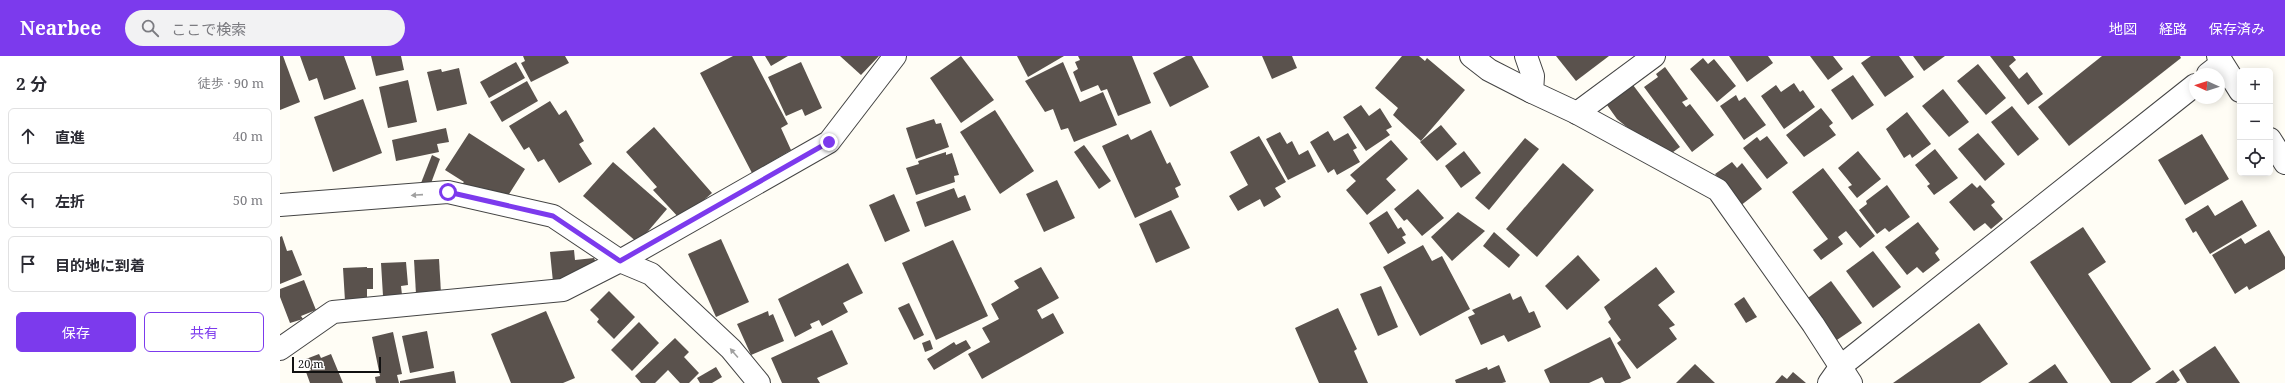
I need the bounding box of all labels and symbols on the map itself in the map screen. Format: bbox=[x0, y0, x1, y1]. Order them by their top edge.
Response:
north arrow bbox=[2189, 68, 2225, 104]
route end bbox=[820, 133, 838, 151]
route start bbox=[439, 183, 457, 201]
one-way arrow bbox=[411, 191, 423, 198]
one-way arrow bbox=[730, 348, 739, 358]
scale bar bbox=[292, 355, 381, 374]

